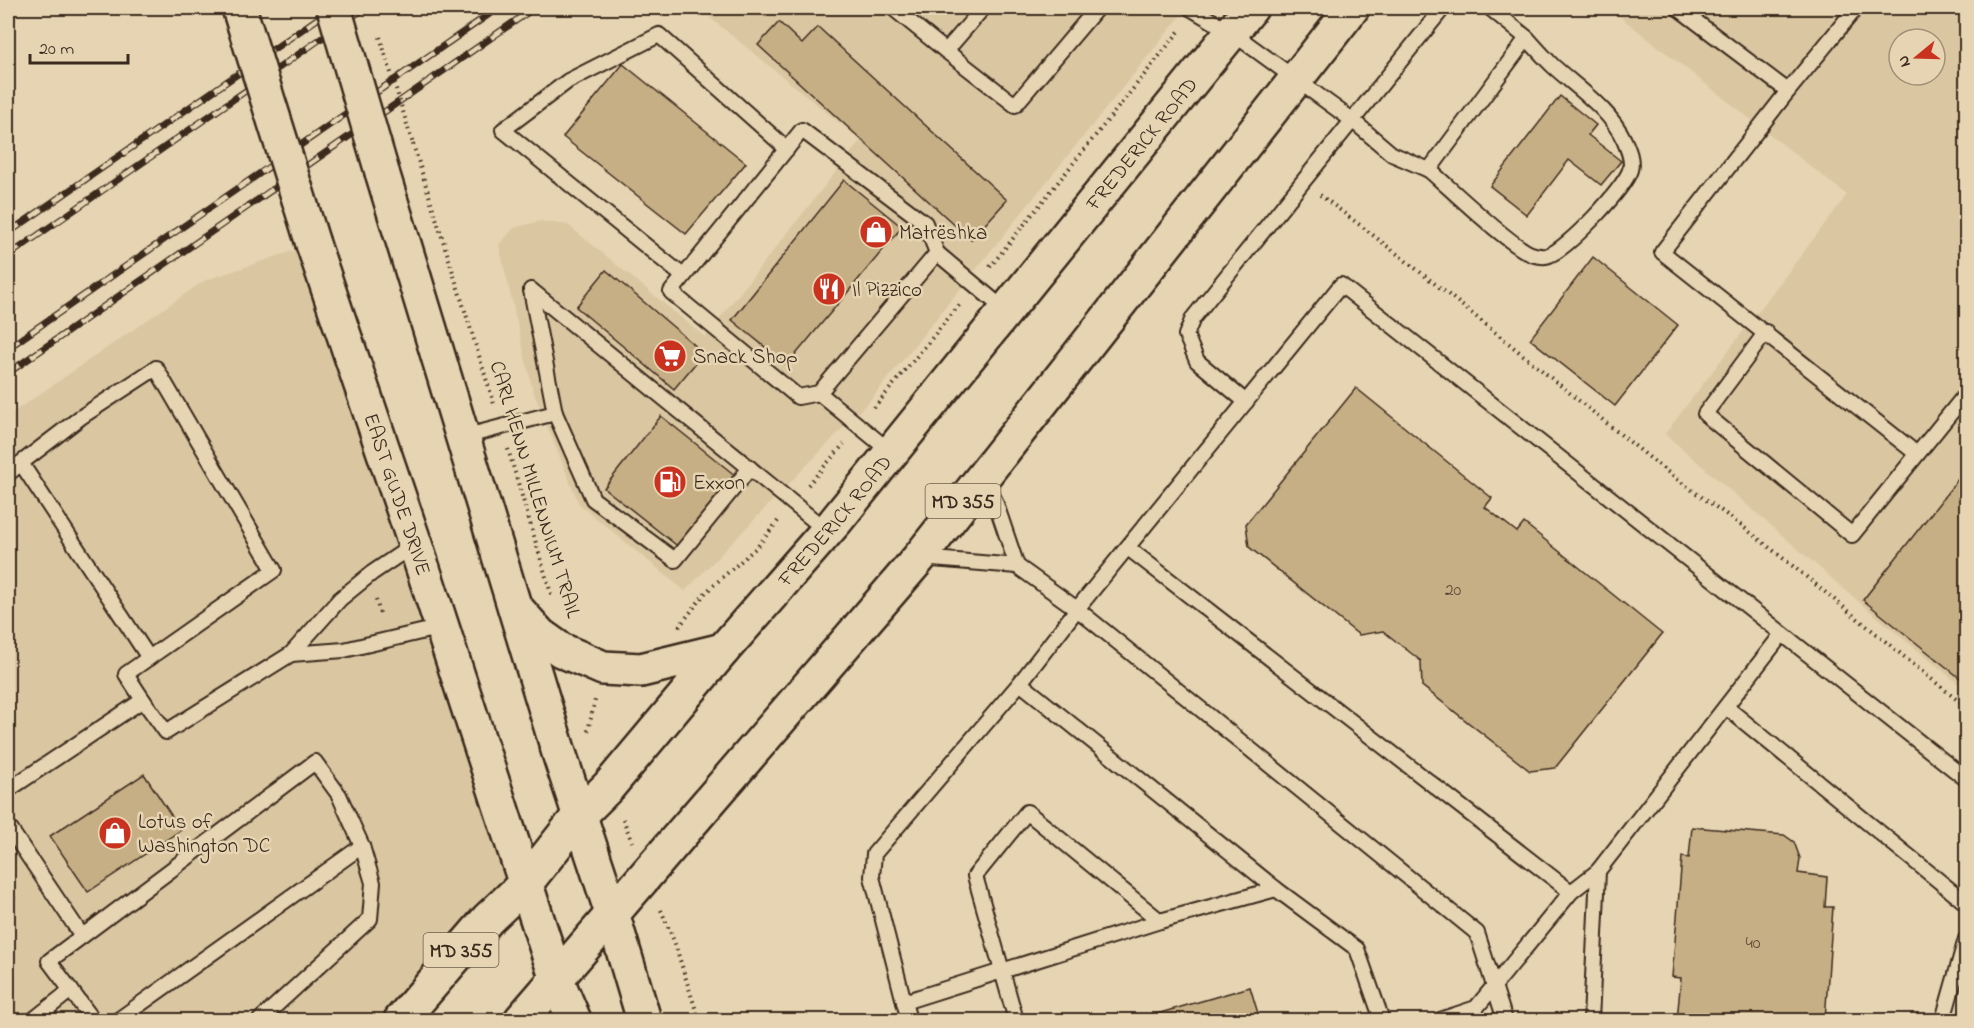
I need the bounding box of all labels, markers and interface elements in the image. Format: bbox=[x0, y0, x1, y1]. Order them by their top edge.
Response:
scale bar bbox=[30, 27, 128, 65]
north arrow bbox=[1887, 27, 1947, 87]
text: 20 m bbox=[39, 37, 74, 63]
text: N bbox=[1892, 52, 1918, 70]
street label: FREDERICK ROAD bbox=[1079, 72, 1206, 219]
shop icon: Matrëshka bbox=[858, 214, 894, 250]
place label: Matrëshka bbox=[899, 219, 987, 249]
restaurant icon: Il Pizzico bbox=[811, 271, 847, 307]
place label: Il Pizzico bbox=[852, 276, 922, 306]
supermarket icon: Snack Shop bbox=[652, 338, 688, 374]
place label: Snack Shop bbox=[693, 343, 798, 373]
street label: CARL HENN MILLENNIUM TRAIL bbox=[481, 357, 588, 622]
street label: EAST GUDE DRIVE bbox=[355, 409, 437, 580]
street label: FREDERICK ROAD bbox=[771, 449, 900, 595]
fuel station icon: Exxon bbox=[652, 464, 688, 500]
place label: Exxon bbox=[693, 469, 745, 499]
road number: MD 355 bbox=[926, 484, 1000, 518]
house number: 20 bbox=[1445, 578, 1462, 604]
place label: Lotus of Washington DC bbox=[138, 808, 270, 864]
shop icon: Lotus of Washington DC bbox=[97, 815, 133, 851]
house number: 40 bbox=[1745, 931, 1761, 957]
road number: MD 355 bbox=[424, 933, 498, 967]

